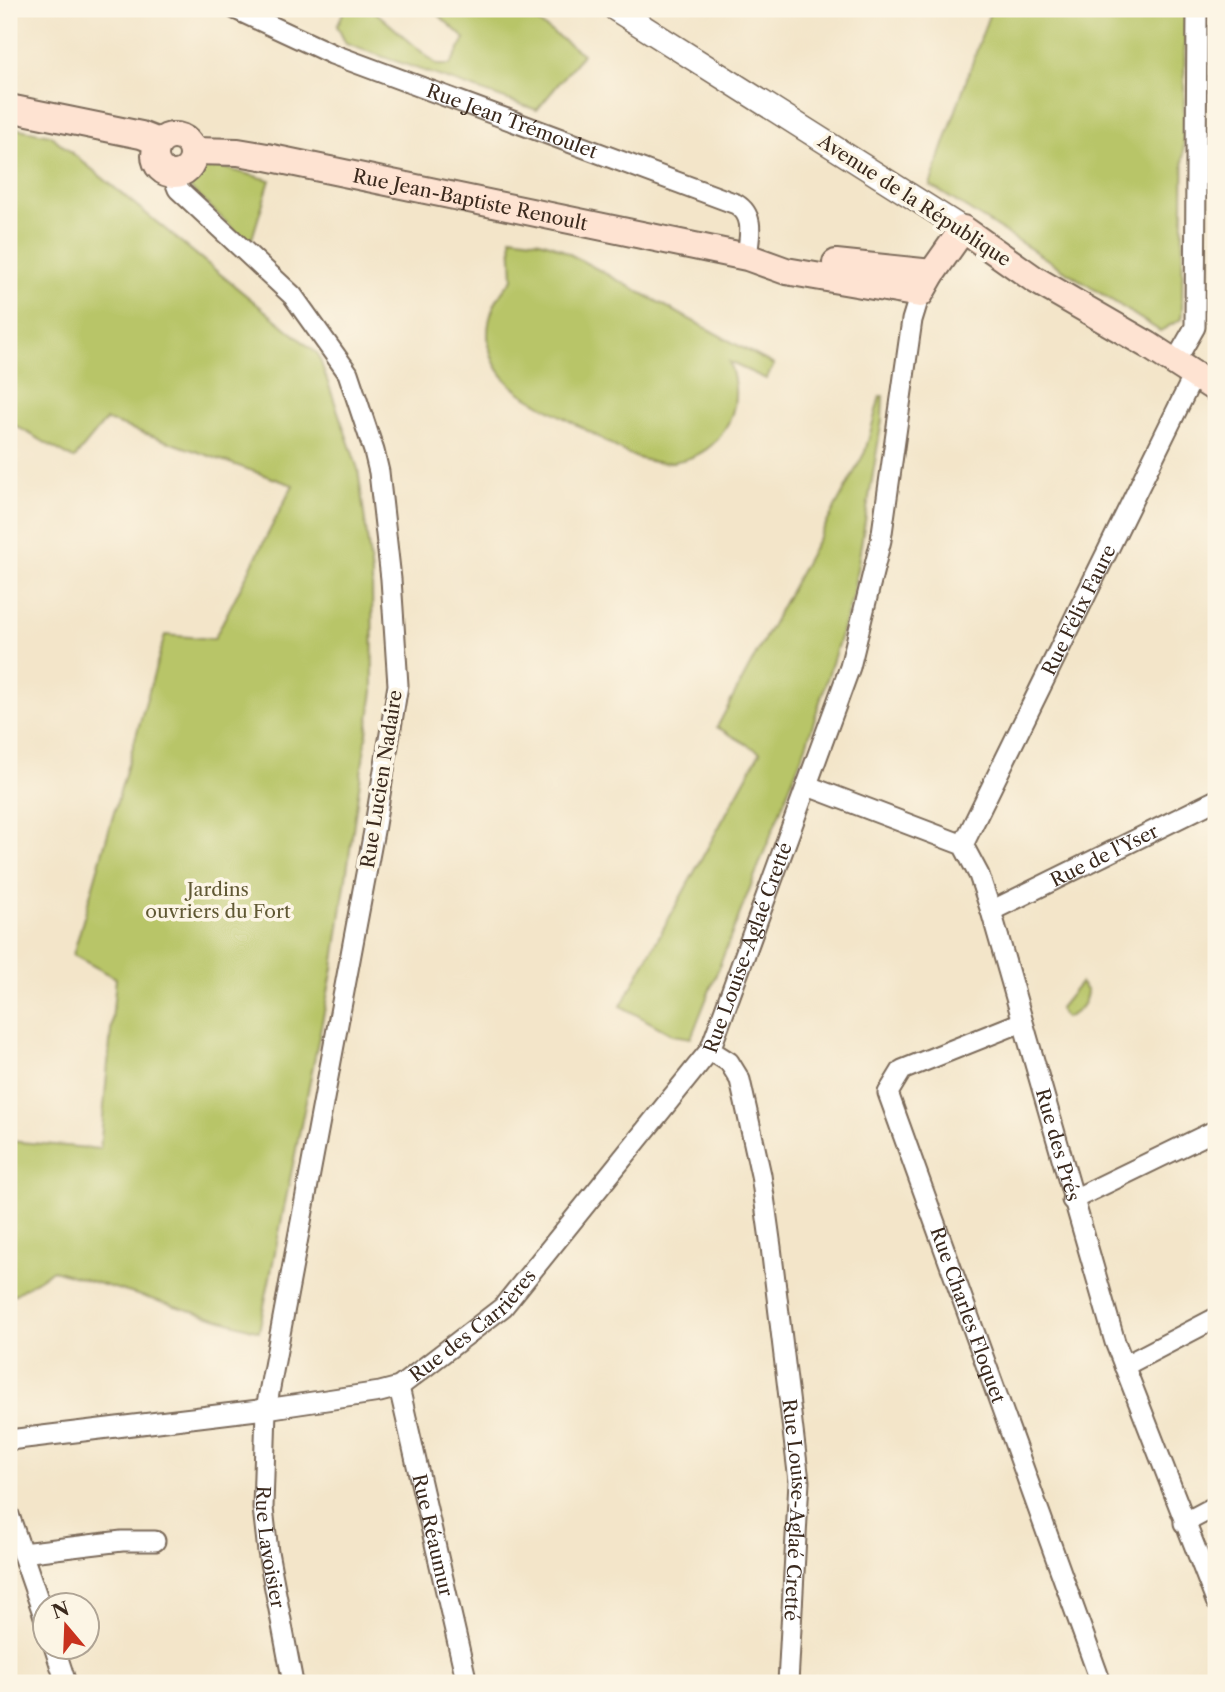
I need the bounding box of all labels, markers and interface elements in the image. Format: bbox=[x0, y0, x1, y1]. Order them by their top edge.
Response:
street label: Rue Jean Trémoulet bbox=[423, 79, 601, 164]
street label: Avenue de la République bbox=[813, 129, 1015, 271]
street label: Rue Jean-Baptiste Renoult bbox=[351, 164, 590, 236]
street label: Rue Félix Faure bbox=[1037, 541, 1121, 679]
street label: Rue Lucien Nadaire bbox=[356, 688, 407, 870]
street label: Rue de l'Yser bbox=[1047, 819, 1162, 892]
street label: Rue Louise-Aglaé Cretté bbox=[699, 839, 797, 1056]
park label: Jardins ouvriers du Fort bbox=[145, 878, 291, 923]
street label: Rue des Prés bbox=[1031, 1086, 1085, 1204]
street label: Rue Charles Floquet bbox=[925, 1224, 1010, 1407]
street label: Rue des Carrières bbox=[405, 1265, 541, 1387]
street label: Rue Louise-Aglaé Cretté bbox=[777, 1398, 810, 1622]
street label: Rue Réaumur bbox=[407, 1472, 458, 1599]
street label: Rue Lavoisier bbox=[251, 1485, 289, 1610]
north arrow bbox=[32, 1590, 102, 1660]
text: N bbox=[49, 1597, 72, 1624]

